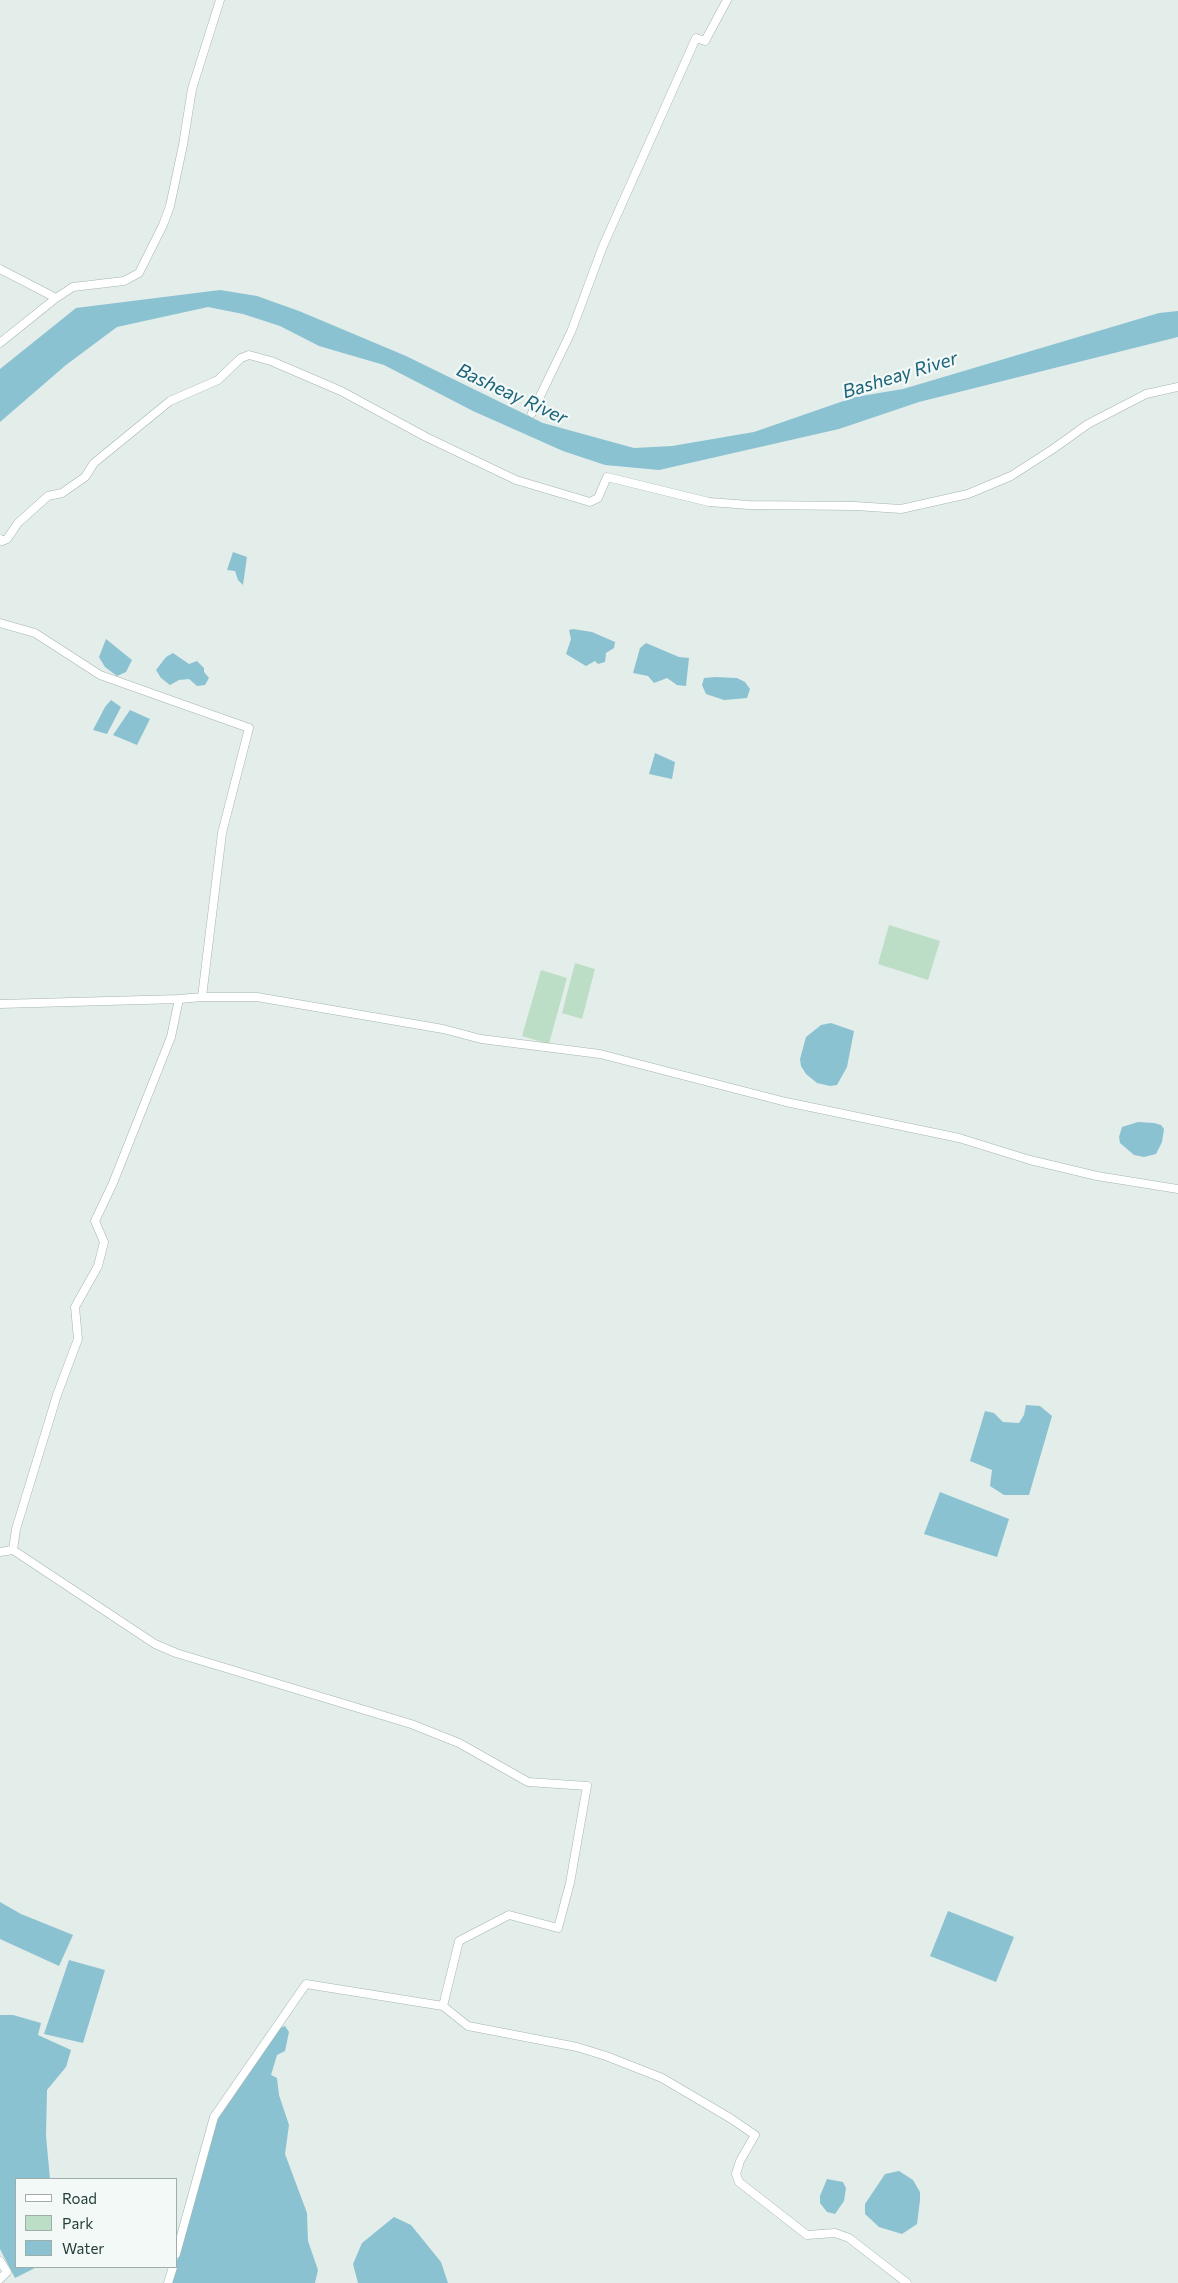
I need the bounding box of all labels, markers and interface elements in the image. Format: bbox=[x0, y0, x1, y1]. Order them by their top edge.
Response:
water label: Basheay River bbox=[840, 347, 960, 403]
water label: Basheay River bbox=[453, 358, 571, 430]
legend bbox=[15, 2178, 178, 2268]
text: Road bbox=[62, 2189, 97, 2207]
text: Park bbox=[62, 2214, 93, 2232]
text: Water bbox=[62, 2239, 104, 2257]

